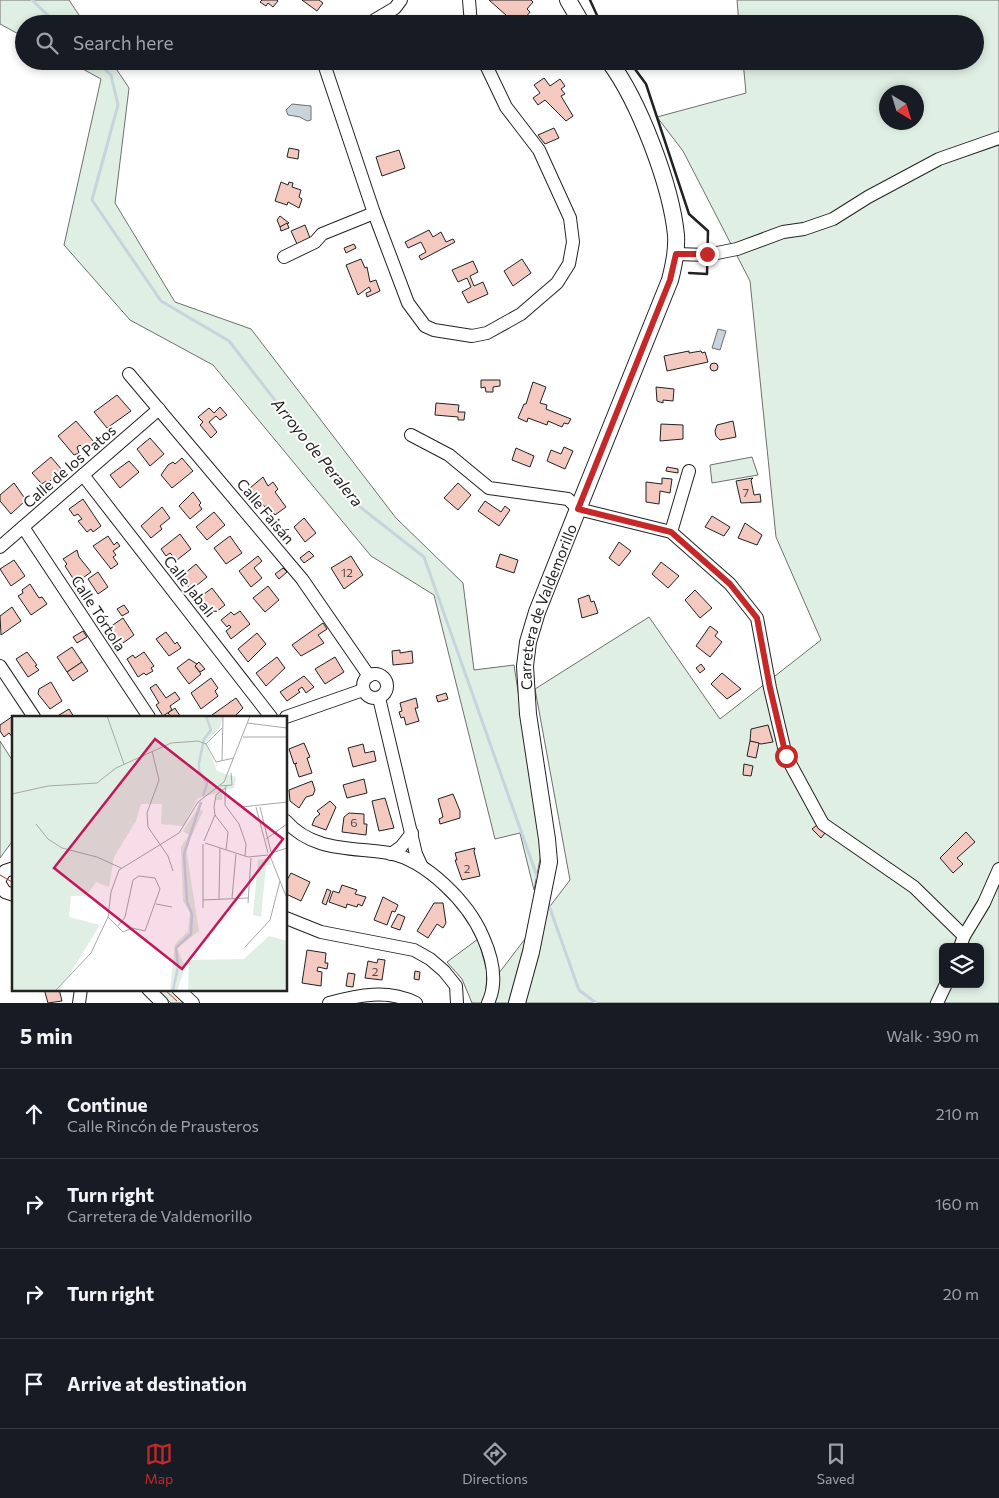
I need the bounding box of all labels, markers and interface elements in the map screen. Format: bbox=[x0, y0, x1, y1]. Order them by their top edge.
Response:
search box bbox=[15, 15, 984, 70]
icon: search bbox=[33, 29, 61, 57]
text: Search here bbox=[73, 31, 173, 54]
north arrow bbox=[879, 85, 924, 130]
route end bbox=[696, 243, 719, 266]
water label: Arroyo de Peralera bbox=[268, 393, 368, 510]
street label: Calle de los Patos bbox=[19, 421, 119, 511]
street label: Calle Faisán bbox=[233, 475, 299, 547]
house number: 7 bbox=[743, 485, 749, 499]
street label: Carretera de Valdemorillo bbox=[516, 521, 580, 691]
street label: Calle Jabalí bbox=[160, 552, 220, 621]
house number: 12 bbox=[341, 565, 353, 579]
street label: Calle Tórtola bbox=[68, 572, 130, 654]
inset map bbox=[12, 716, 288, 991]
route start bbox=[775, 745, 798, 768]
house number: 6 bbox=[350, 815, 358, 829]
house number: 2 bbox=[464, 861, 471, 875]
map controls bbox=[939, 943, 984, 988]
button: layers bbox=[939, 943, 984, 988]
house number: 2 bbox=[372, 964, 379, 978]
text: 5 min bbox=[20, 1023, 73, 1048]
text: Walk · 390 m bbox=[886, 1026, 979, 1045]
text: Continue bbox=[67, 1093, 147, 1116]
icon: ahead bbox=[20, 1100, 48, 1128]
text: 210 m bbox=[936, 1104, 979, 1123]
text: Calle Rincón de Prausteros bbox=[67, 1116, 259, 1135]
text: Turn right bbox=[67, 1183, 154, 1206]
icon: right bbox=[20, 1190, 48, 1218]
text: 160 m bbox=[935, 1194, 979, 1213]
text: Carretera de Valdemorillo bbox=[67, 1206, 252, 1225]
icon: right bbox=[20, 1280, 48, 1308]
text: Turn right bbox=[67, 1282, 154, 1305]
text: 20 m bbox=[943, 1284, 979, 1303]
icon: arrive bbox=[20, 1370, 48, 1398]
text: Arrive at destination bbox=[67, 1372, 247, 1395]
tab: Map bbox=[144, 1440, 173, 1487]
tab: Directions bbox=[462, 1440, 528, 1487]
tab: Saved bbox=[817, 1440, 855, 1487]

